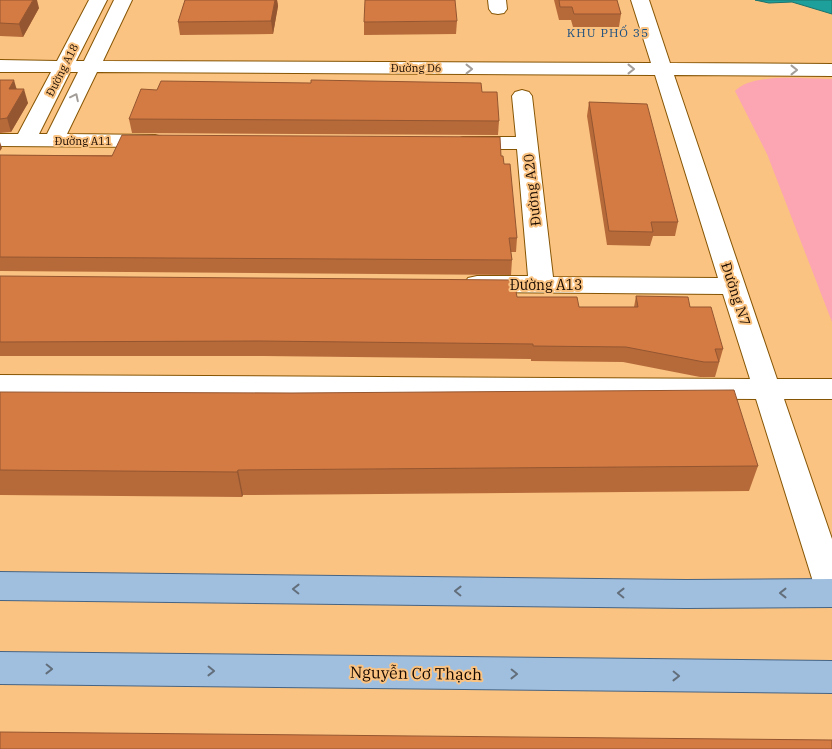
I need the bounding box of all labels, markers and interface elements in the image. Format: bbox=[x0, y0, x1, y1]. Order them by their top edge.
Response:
district label: KHU PHỐ 35 bbox=[567, 24, 649, 40]
street label: Đường A18 bbox=[43, 41, 81, 99]
street label: Đường D6 bbox=[391, 61, 441, 75]
one-way arrow bbox=[465, 64, 473, 74]
one-way arrow bbox=[628, 64, 635, 74]
one-way arrow bbox=[790, 65, 798, 75]
one-way arrow bbox=[69, 93, 79, 102]
street label: Đường A11 bbox=[54, 134, 112, 148]
street label: Đường A20 bbox=[519, 153, 545, 227]
street label: Đường N7 bbox=[717, 260, 755, 328]
street label: Đường A13 bbox=[510, 276, 582, 294]
one-way arrow bbox=[292, 584, 300, 594]
one-way arrow bbox=[454, 586, 462, 596]
one-way arrow bbox=[617, 588, 624, 598]
one-way arrow bbox=[779, 588, 787, 598]
street label: Nguyễn Cơ Thạch bbox=[350, 662, 482, 684]
one-way arrow bbox=[45, 664, 53, 674]
one-way arrow bbox=[207, 665, 215, 676]
one-way arrow bbox=[510, 669, 518, 679]
one-way arrow bbox=[672, 671, 680, 681]

